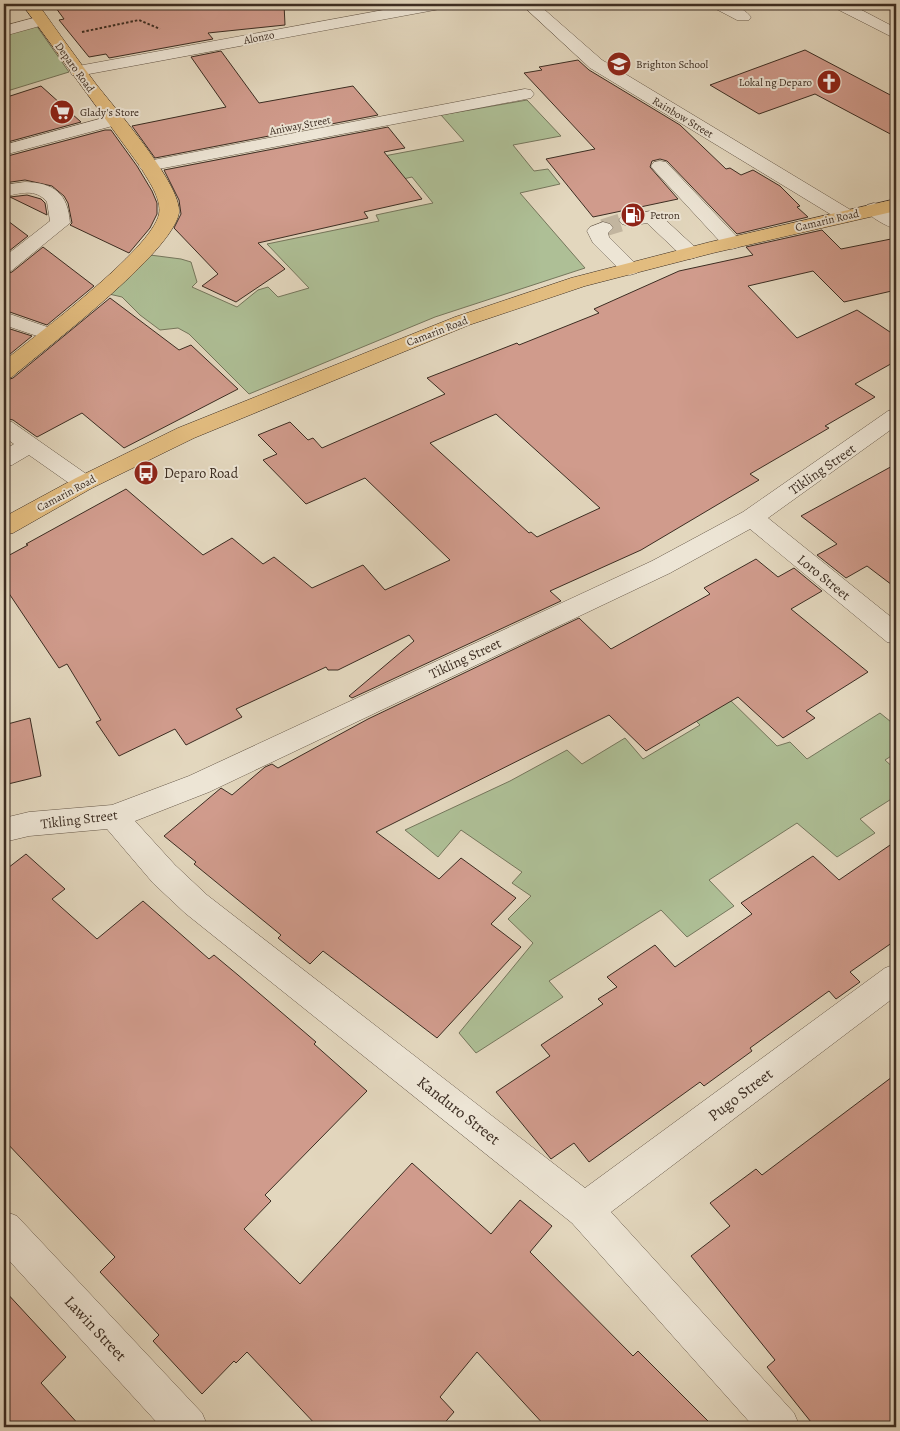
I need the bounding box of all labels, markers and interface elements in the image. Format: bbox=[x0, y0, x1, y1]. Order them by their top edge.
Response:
street label: Alonzo bbox=[241, 27, 276, 48]
street label: Deparo Road bbox=[51, 39, 98, 95]
school or university icon: Brighton School bbox=[606, 51, 632, 77]
place label: Brighton School bbox=[636, 57, 709, 72]
church icon: Lokal ng Deparo bbox=[816, 69, 842, 95]
place label: Lokal ng Deparo bbox=[739, 75, 813, 90]
street label: Rainbow Street bbox=[649, 93, 716, 142]
supermarket icon: Glady's Store bbox=[49, 99, 75, 125]
place label: Glady's Store bbox=[80, 105, 139, 120]
street label: Aniway Street bbox=[267, 112, 332, 139]
fuel station icon: Petron bbox=[620, 202, 646, 228]
street label: Camarin Road bbox=[794, 206, 860, 235]
place label: Petron bbox=[650, 208, 680, 223]
street label: Camarin Road bbox=[404, 313, 470, 350]
street label: Tikling Street bbox=[785, 439, 860, 499]
bus stop icon: Deparo Road bbox=[133, 460, 159, 486]
place label: Deparo Road bbox=[164, 464, 239, 483]
street label: Camarin Road bbox=[34, 472, 98, 515]
street label: Loro Street bbox=[793, 550, 855, 605]
street label: Tikling Street bbox=[426, 633, 505, 683]
street label: Tikling Street bbox=[39, 805, 119, 834]
street label: Pugo Street bbox=[704, 1063, 778, 1126]
street label: Kanduro Street bbox=[412, 1071, 504, 1150]
street label: Lawin Street bbox=[59, 1291, 131, 1366]

